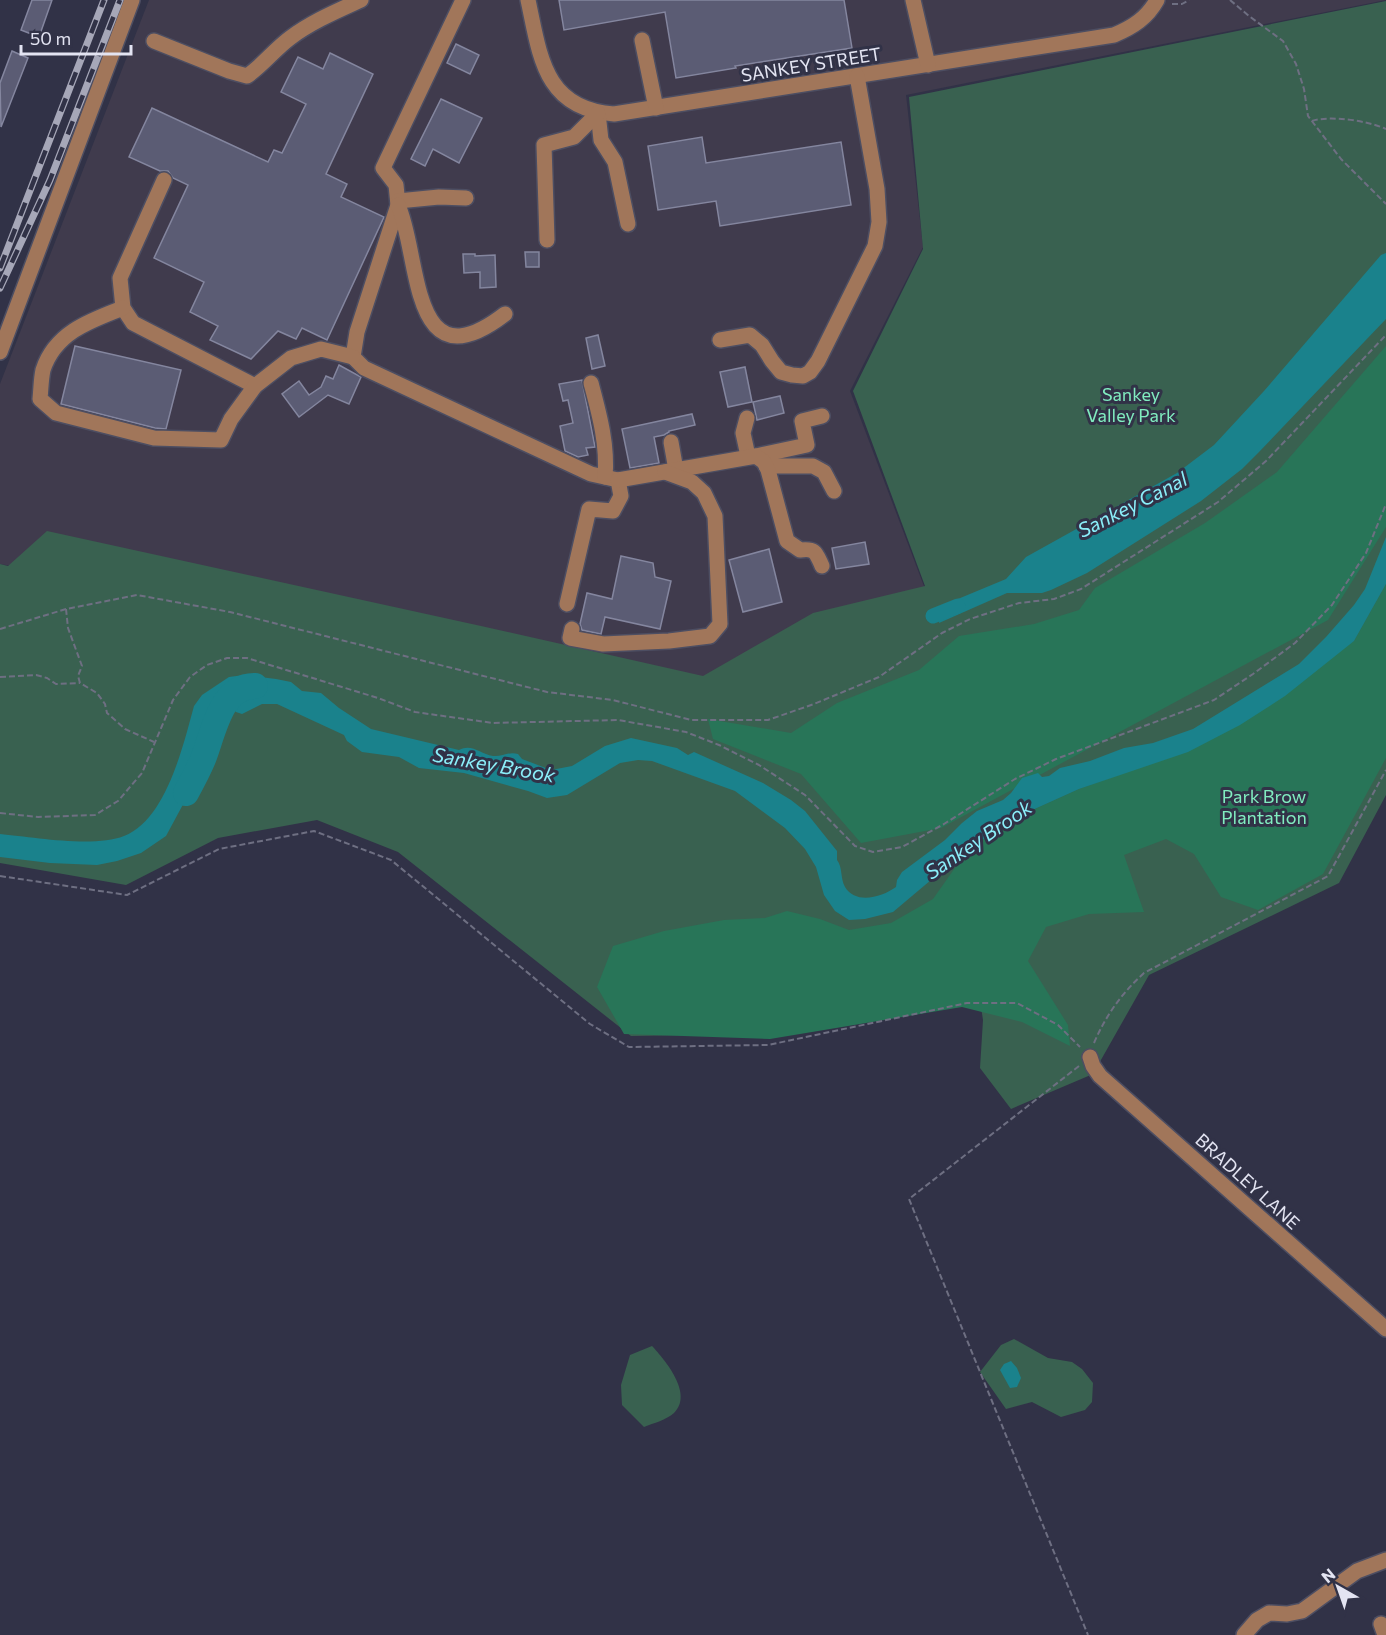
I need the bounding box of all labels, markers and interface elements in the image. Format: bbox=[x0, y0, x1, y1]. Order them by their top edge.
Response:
scale bar bbox=[21, 18, 130, 56]
text: 50 m bbox=[30, 27, 71, 49]
street label: SANKEY STREET bbox=[739, 42, 883, 86]
park label: Sankey Valley Park bbox=[1086, 383, 1176, 426]
water label: Sankey Canal bbox=[1073, 466, 1192, 542]
water label: Sankey Brook bbox=[431, 741, 558, 787]
park label: Park Brow Plantation bbox=[1221, 785, 1307, 828]
water label: Sankey Brook bbox=[920, 794, 1037, 884]
street label: BRADLEY LANE bbox=[1191, 1128, 1305, 1234]
north arrow bbox=[1308, 1557, 1368, 1617]
text: N bbox=[1317, 1564, 1339, 1586]

